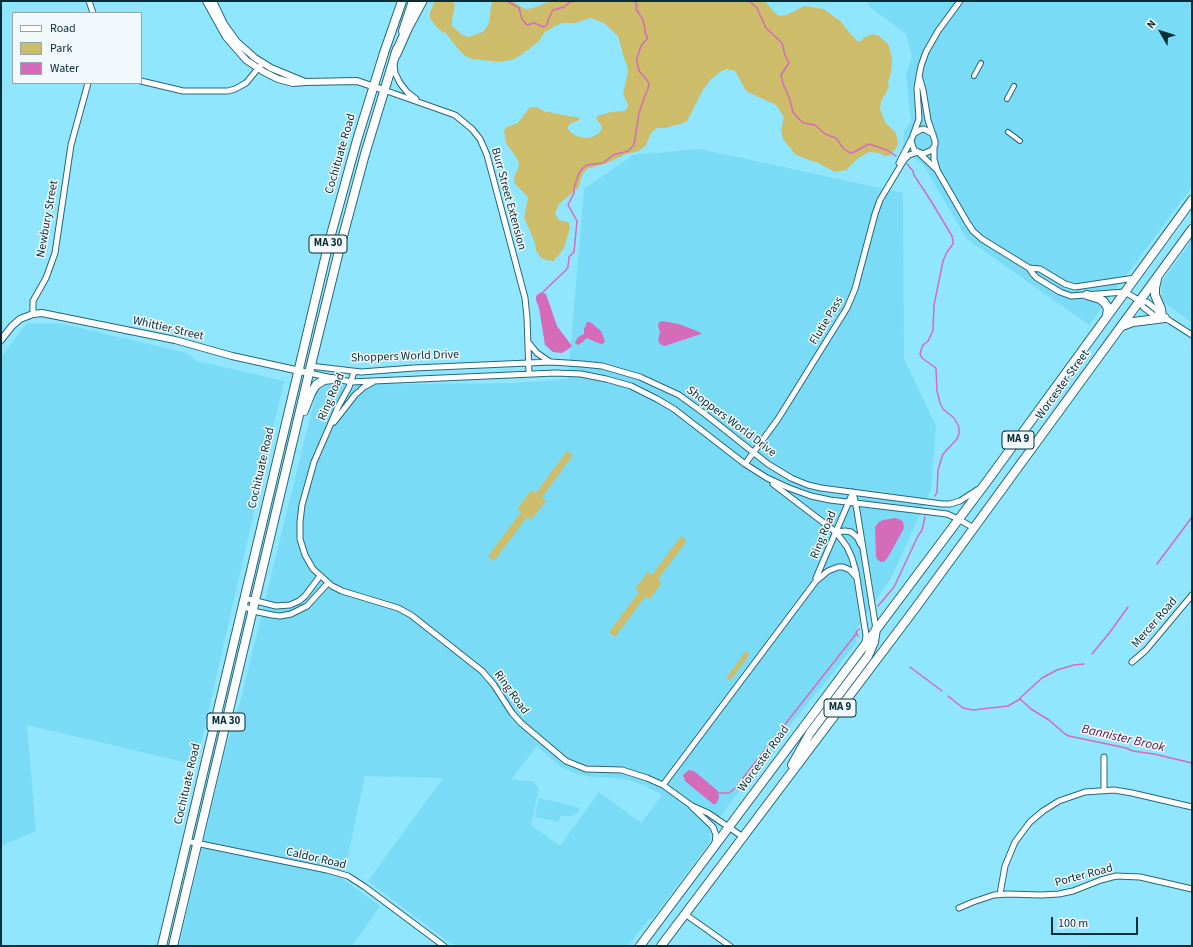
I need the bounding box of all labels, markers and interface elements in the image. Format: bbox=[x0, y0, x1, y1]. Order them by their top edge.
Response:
legend bbox=[12, 12, 142, 84]
north arrow bbox=[1141, 12, 1181, 52]
text: N bbox=[1143, 17, 1159, 32]
text: Road bbox=[50, 20, 76, 37]
text: Park bbox=[50, 40, 72, 57]
text: Water bbox=[50, 60, 79, 77]
street label: Cochituate Road bbox=[323, 112, 359, 196]
street label: Burr Street Extension bbox=[487, 146, 529, 252]
street label: Newbury Street bbox=[34, 179, 62, 259]
road number: MA 30 bbox=[309, 235, 347, 253]
street label: Flutie Pass bbox=[807, 294, 847, 348]
street label: Whittier Street bbox=[131, 314, 205, 344]
street label: Worcester Street bbox=[1033, 347, 1093, 423]
street label: Shoppers World Drive bbox=[351, 348, 459, 366]
street label: Ring Road bbox=[315, 371, 349, 423]
street label: Shoppers World Drive bbox=[683, 384, 779, 460]
street label: Cochituate Road bbox=[246, 426, 278, 510]
road number: MA 9 bbox=[1002, 431, 1034, 449]
street label: Ring Road bbox=[808, 509, 840, 561]
street label: Mercer Road bbox=[1129, 595, 1181, 651]
street label: Ring Road bbox=[490, 668, 532, 718]
road number: MA 9 bbox=[824, 699, 856, 717]
road number: MA 30 bbox=[207, 713, 245, 731]
water label: Bannister Brook bbox=[1080, 722, 1166, 756]
street label: Worcester Road bbox=[735, 723, 793, 795]
street label: Cochituate Road bbox=[172, 742, 204, 826]
street label: Caldor Road bbox=[284, 845, 348, 873]
street label: Porter Road bbox=[1053, 861, 1115, 891]
scale bar bbox=[1053, 909, 1140, 935]
text: 100 m bbox=[1058, 915, 1088, 932]

